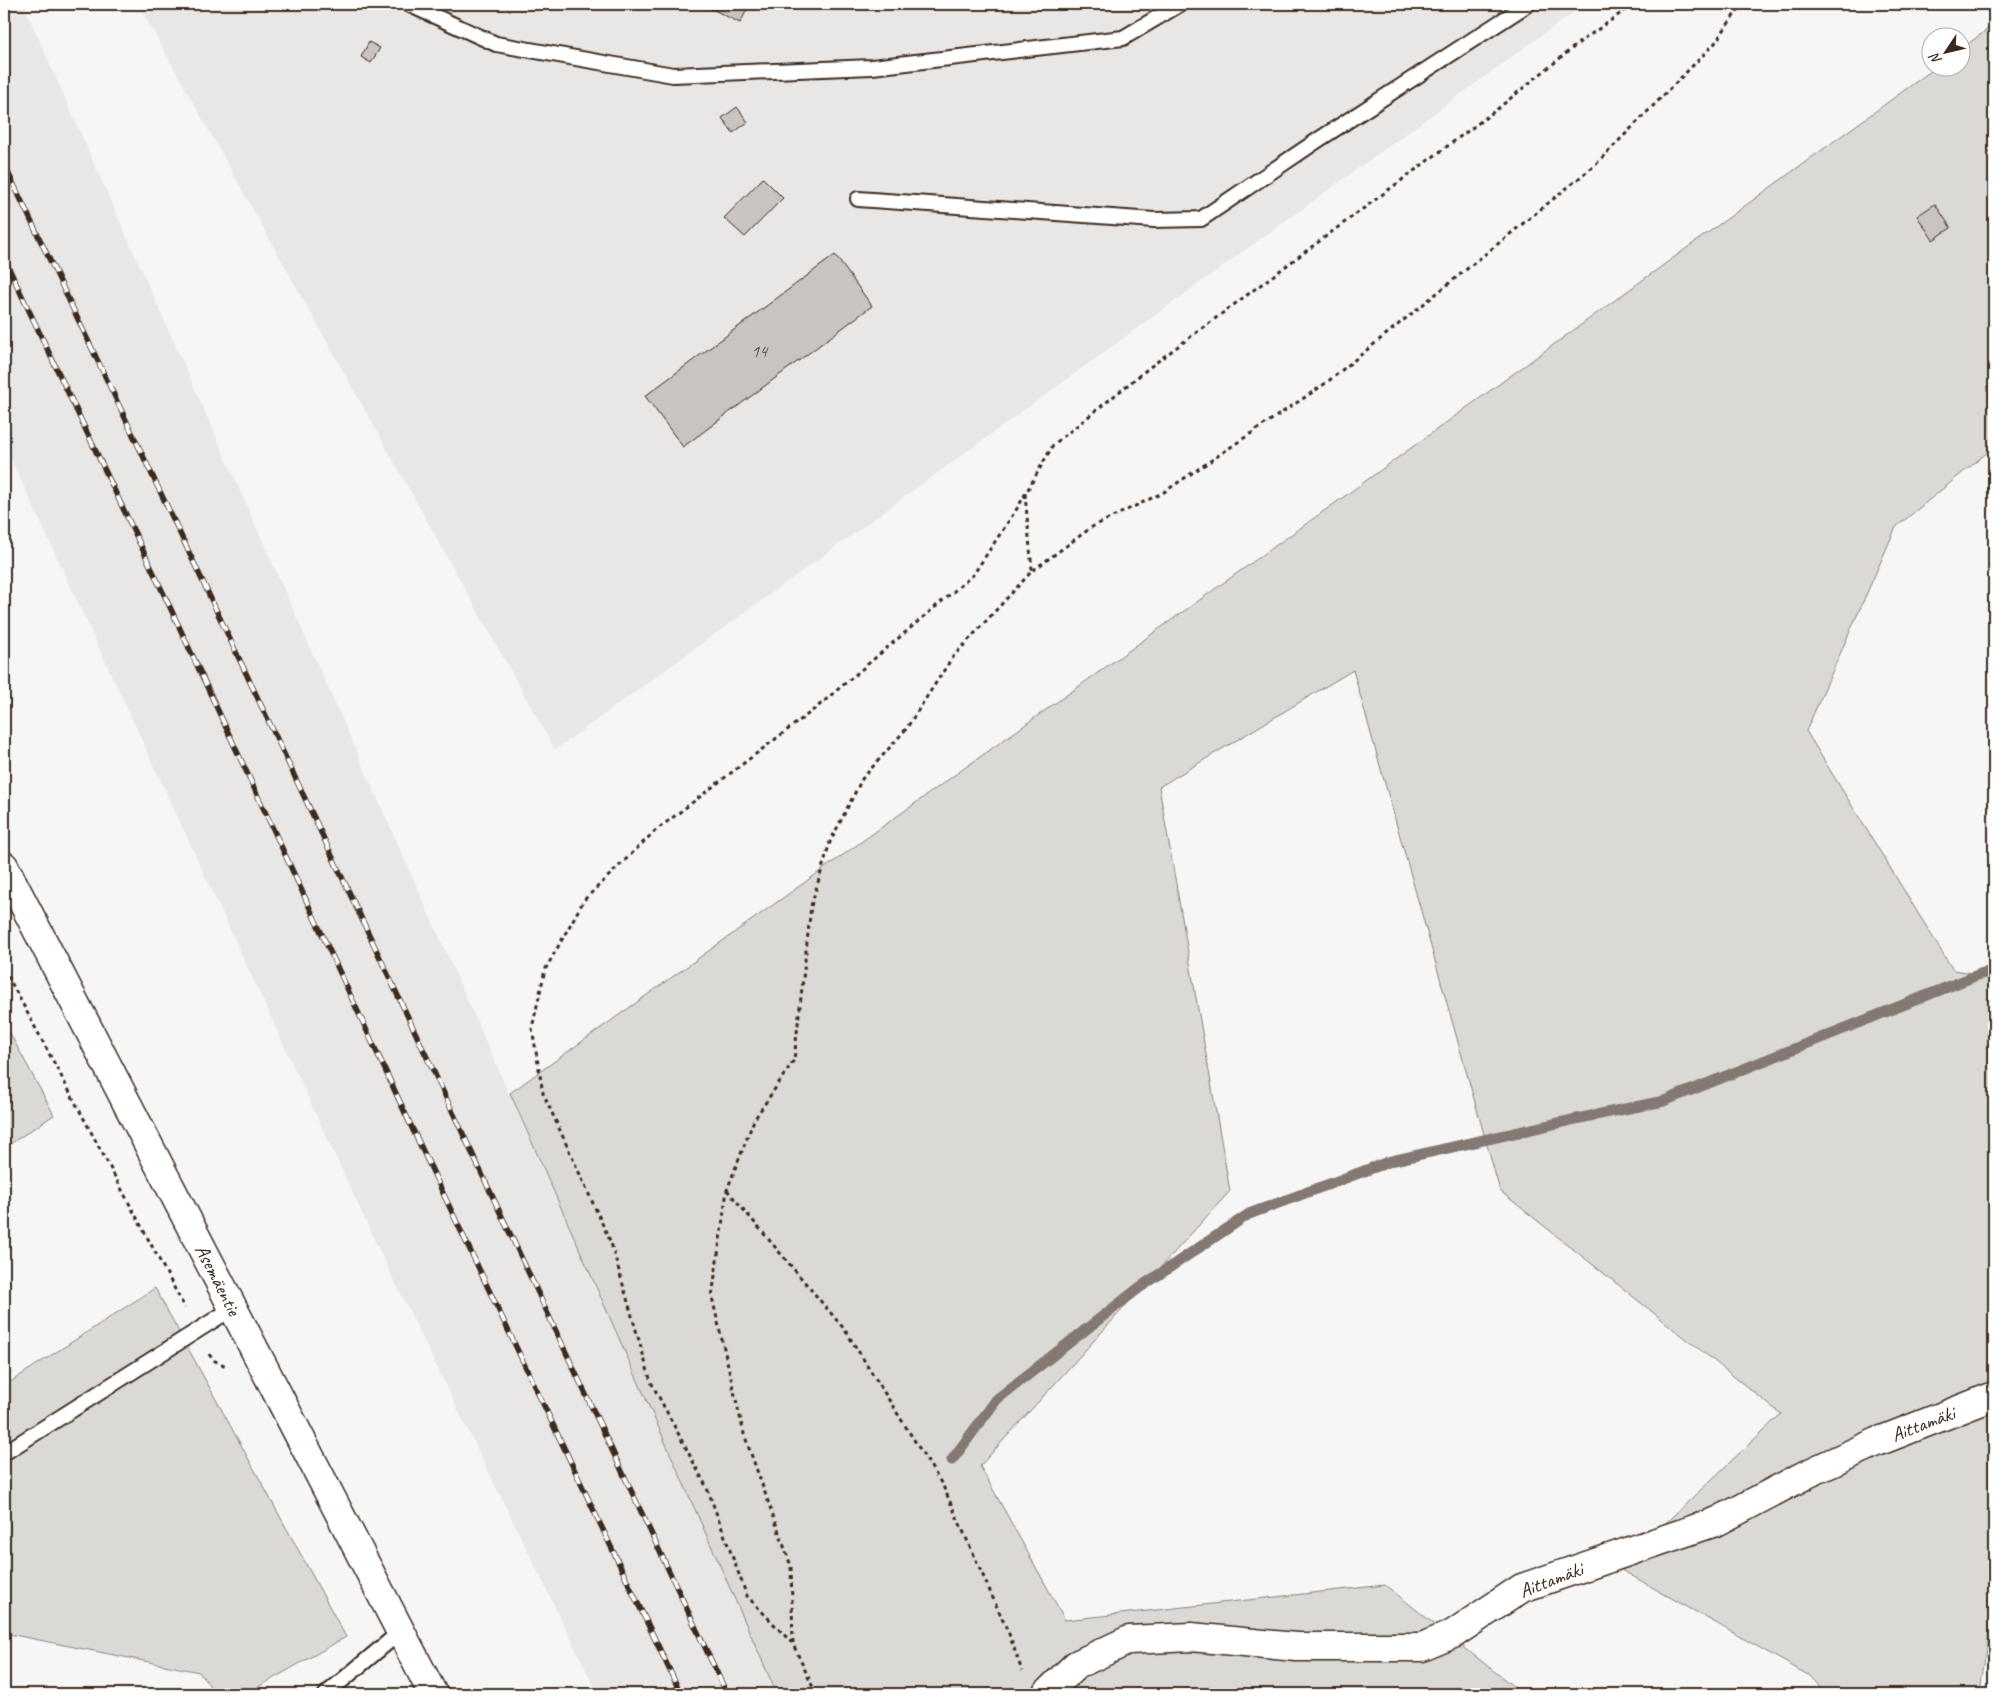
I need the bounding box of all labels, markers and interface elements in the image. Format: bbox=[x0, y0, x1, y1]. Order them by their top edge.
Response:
north arrow bbox=[1920, 28, 1970, 78]
text: N bbox=[1925, 49, 1945, 68]
house number: 14 bbox=[751, 340, 769, 362]
street label: Asemäentie bbox=[189, 1240, 247, 1321]
street label: Aittamäki bbox=[1888, 1400, 1960, 1448]
street label: Aittamäki bbox=[1516, 1556, 1588, 1604]

